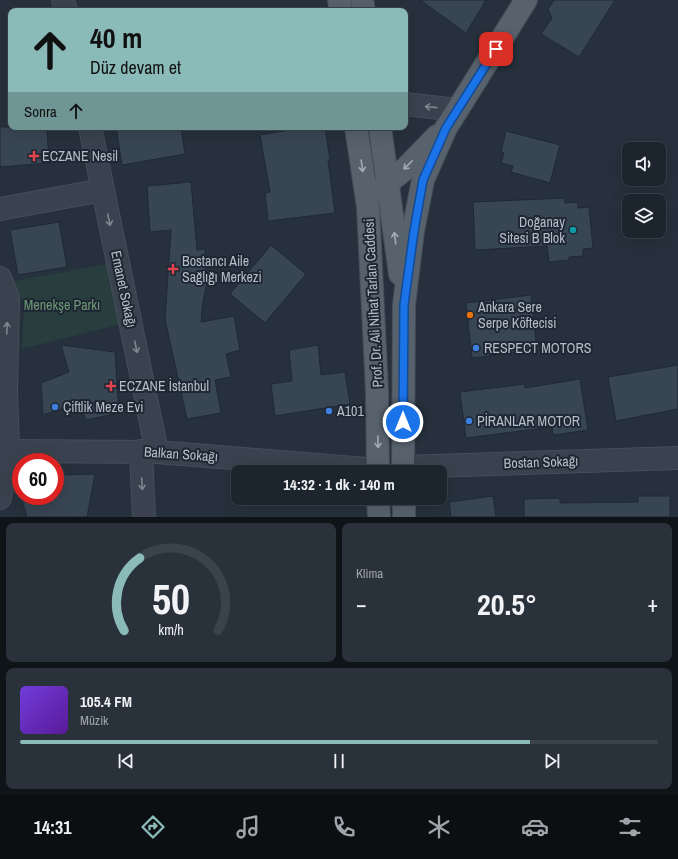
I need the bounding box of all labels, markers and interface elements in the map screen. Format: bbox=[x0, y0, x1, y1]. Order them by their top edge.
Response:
text: 40 m bbox=[90, 19, 142, 57]
icon: ahead bbox=[24, 24, 76, 76]
pin bbox=[479, 32, 513, 66]
icon: arrive bbox=[485, 38, 507, 60]
text: Düz devam et bbox=[90, 55, 181, 80]
icon: ahead bbox=[65, 100, 87, 122]
text: Sonra bbox=[24, 101, 57, 122]
one-way arrow bbox=[425, 103, 438, 111]
map controls bbox=[622, 142, 666, 238]
button: sound bbox=[622, 142, 666, 186]
place label: ECZANE Nesil bbox=[42, 147, 118, 165]
marker: ECZANE Nesil bbox=[29, 151, 39, 161]
one-way arrow bbox=[358, 159, 366, 172]
one-way arrow bbox=[403, 160, 413, 170]
button: layers bbox=[622, 194, 666, 238]
one-way arrow bbox=[105, 213, 113, 226]
place label: Doğanay Sitesi B Blok bbox=[499, 213, 565, 247]
street label: Prof. Dr. Ali Nihat Tarlan Caddesi bbox=[360, 218, 386, 388]
marker: Doğanay Sitesi B Blok bbox=[568, 225, 578, 235]
one-way arrow bbox=[391, 232, 399, 245]
street label: Emanet Sokağı bbox=[107, 249, 141, 329]
place label: Bostancı Aile Sağlığı Merkezi bbox=[182, 252, 262, 286]
marker: Bostancı Aile Sağlığı Merkezi bbox=[167, 263, 179, 275]
park label: Menekşe Parkı bbox=[24, 296, 100, 314]
place label: Ankara Sere Serpe Köftecisi bbox=[477, 298, 557, 332]
marker: Ankara Sere Serpe Köftecisi bbox=[465, 310, 475, 320]
one-way arrow bbox=[4, 322, 11, 335]
place label: RESPECT MOTORS bbox=[484, 339, 592, 357]
one-way arrow bbox=[132, 340, 140, 353]
marker: RESPECT MOTORS bbox=[471, 343, 481, 353]
place label: ECZANE İstanbul bbox=[119, 377, 209, 395]
marker: ECZANE İstanbul bbox=[106, 381, 116, 391]
place label: Çiftlik Meze Evi bbox=[63, 398, 143, 416]
position arrow bbox=[382, 401, 424, 443]
marker: Çiftlik Meze Evi bbox=[50, 402, 60, 412]
place label: A101 bbox=[336, 402, 364, 420]
marker: A101 bbox=[324, 406, 334, 416]
place label: PİRANLAR MOTOR bbox=[477, 412, 580, 430]
marker: PİRANLAR MOTOR bbox=[464, 416, 474, 426]
one-way arrow bbox=[374, 435, 382, 448]
street label: Balkan Sokağı bbox=[143, 442, 219, 466]
street label: Bostan Sokağı bbox=[503, 452, 579, 472]
speed limit sign: 60 bbox=[12, 453, 64, 505]
text: 14:32 · 1 dk · 140 m bbox=[283, 474, 395, 495]
one-way arrow bbox=[138, 477, 146, 490]
text: Klima bbox=[356, 565, 383, 582]
text: 50 bbox=[152, 570, 190, 626]
text: 20.5° bbox=[477, 584, 537, 624]
text: − bbox=[356, 589, 367, 619]
text: + bbox=[647, 589, 658, 619]
text: km/h bbox=[158, 619, 184, 638]
text: 105.4 FM bbox=[80, 691, 132, 712]
text: Müzik bbox=[80, 712, 108, 729]
icon: previous bbox=[115, 750, 137, 772]
icon: pause bbox=[328, 750, 350, 772]
icon: next bbox=[541, 750, 563, 772]
icon: directions bbox=[139, 813, 167, 841]
icon: music bbox=[234, 813, 262, 841]
icon: phone bbox=[330, 813, 358, 841]
icon: climate bbox=[425, 813, 453, 841]
icon: car bbox=[521, 813, 549, 841]
icon: filters bbox=[616, 813, 644, 841]
text: 14:31 bbox=[34, 815, 71, 840]

